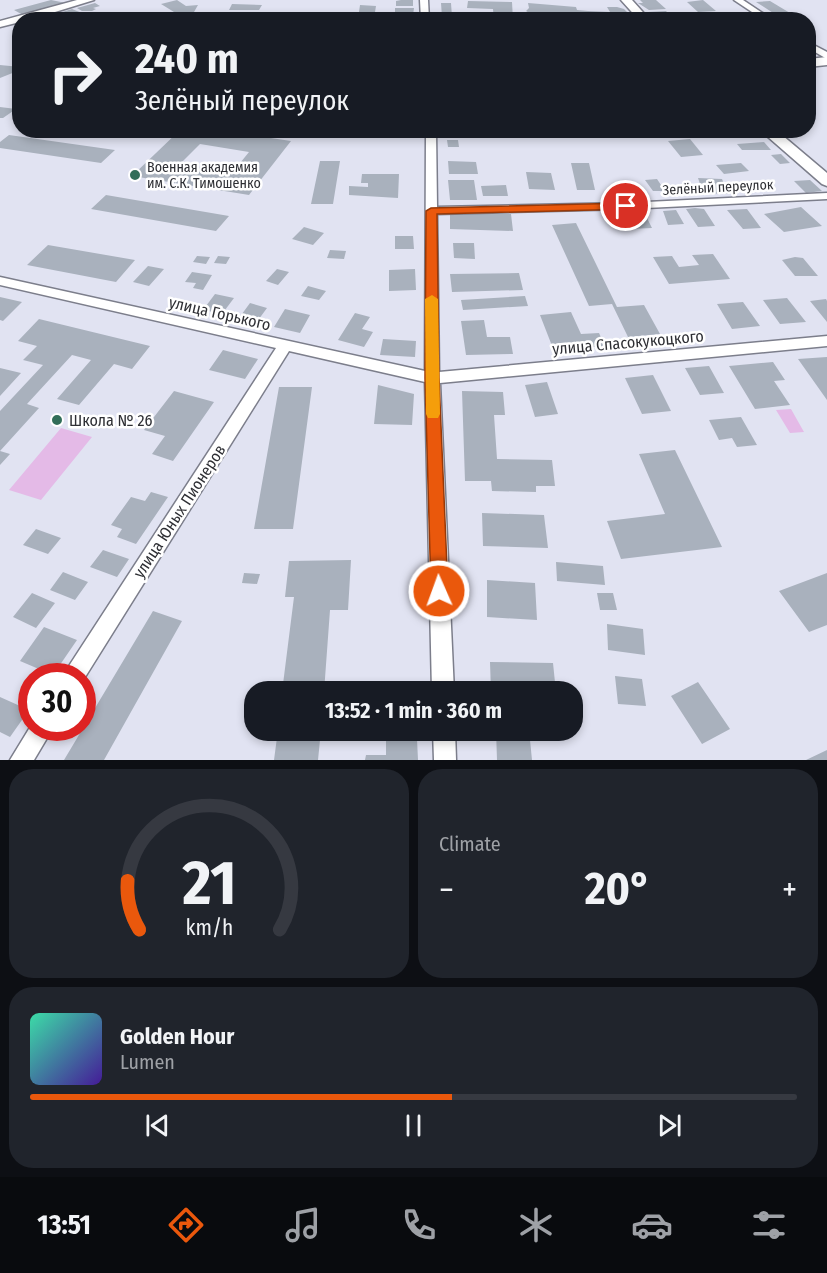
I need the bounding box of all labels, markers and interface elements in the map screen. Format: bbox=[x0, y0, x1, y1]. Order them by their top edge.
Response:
text: 240 m bbox=[135, 34, 239, 84]
icon: right bbox=[36, 36, 114, 114]
text: Зелёный переулок bbox=[135, 85, 349, 117]
place label: Военная академия им. С.К. Тимошенко bbox=[147, 159, 261, 192]
marker: Военная академия им. С.К. Тимошенко bbox=[128, 168, 142, 182]
street label: Зелёный переулок bbox=[662, 176, 774, 199]
pin bbox=[600, 180, 651, 231]
icon: arrive bbox=[609, 189, 642, 222]
street label: улица Горького bbox=[167, 293, 273, 334]
street label: улица Спасокукоцкого bbox=[552, 326, 705, 359]
place label: Школа № 26 bbox=[69, 411, 153, 430]
marker: Школа № 26 bbox=[50, 413, 64, 427]
street label: улица Юных Пионеров bbox=[129, 441, 230, 581]
position arrow bbox=[407, 559, 471, 623]
speed limit sign: 30 bbox=[18, 663, 96, 741]
text: 13:52 · 1 min · 360 m bbox=[325, 697, 502, 724]
text: Climate bbox=[439, 832, 501, 856]
text: 21 bbox=[181, 846, 236, 921]
text: 20° bbox=[585, 862, 651, 916]
text: − bbox=[439, 870, 454, 910]
text: + bbox=[782, 870, 797, 910]
text: km/h bbox=[185, 916, 233, 942]
text: Golden Hour bbox=[120, 1023, 234, 1050]
text: Lumen bbox=[120, 1050, 175, 1074]
icon: previous bbox=[141, 1109, 174, 1142]
icon: pause bbox=[397, 1109, 430, 1142]
icon: next bbox=[653, 1109, 686, 1142]
icon: directions bbox=[165, 1204, 207, 1246]
icon: music bbox=[282, 1204, 324, 1246]
icon: phone bbox=[398, 1204, 440, 1246]
icon: climate bbox=[515, 1204, 557, 1246]
icon: car bbox=[631, 1204, 673, 1246]
icon: filters bbox=[748, 1204, 790, 1246]
text: 13:51 bbox=[37, 1209, 91, 1241]

